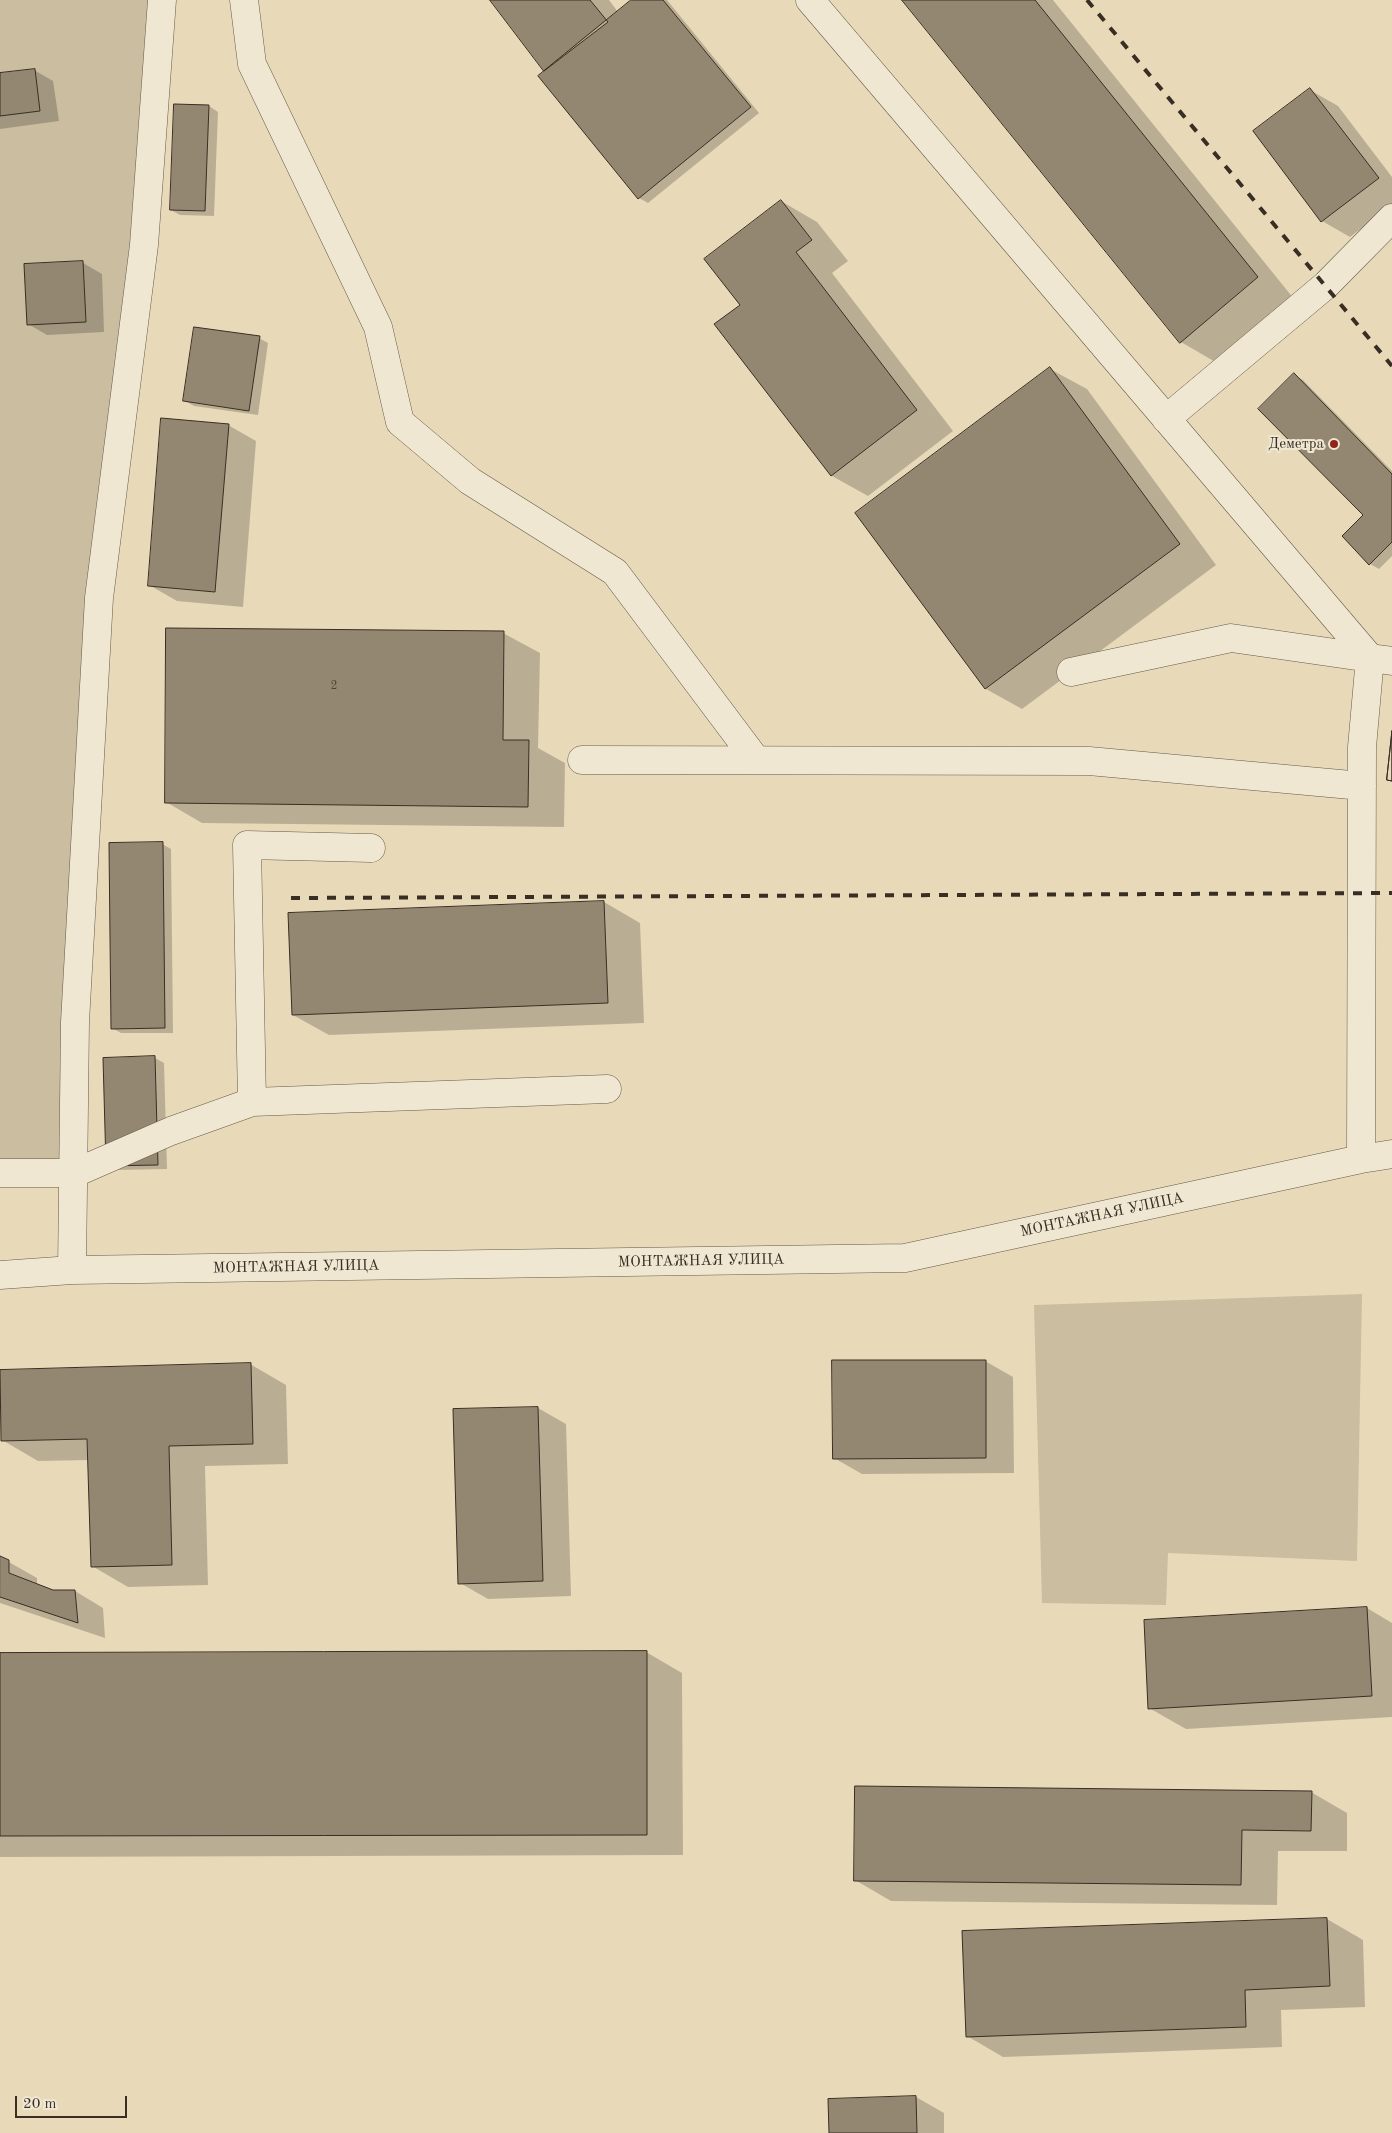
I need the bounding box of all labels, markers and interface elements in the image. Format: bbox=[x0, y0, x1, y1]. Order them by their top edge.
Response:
place label: Деметра bbox=[1268, 435, 1324, 453]
marker: Деметра bbox=[1328, 438, 1340, 450]
house number: 2 bbox=[331, 679, 337, 693]
street label: МОНТАЖНАЯ УЛИЦА bbox=[1019, 1189, 1185, 1241]
street label: МОНТАЖНАЯ УЛИЦА bbox=[618, 1251, 784, 1271]
street label: МОНТАЖНАЯ УЛИЦА bbox=[213, 1257, 379, 1277]
scale bar bbox=[18, 2086, 130, 2118]
text: 20 m bbox=[23, 2097, 57, 2112]

